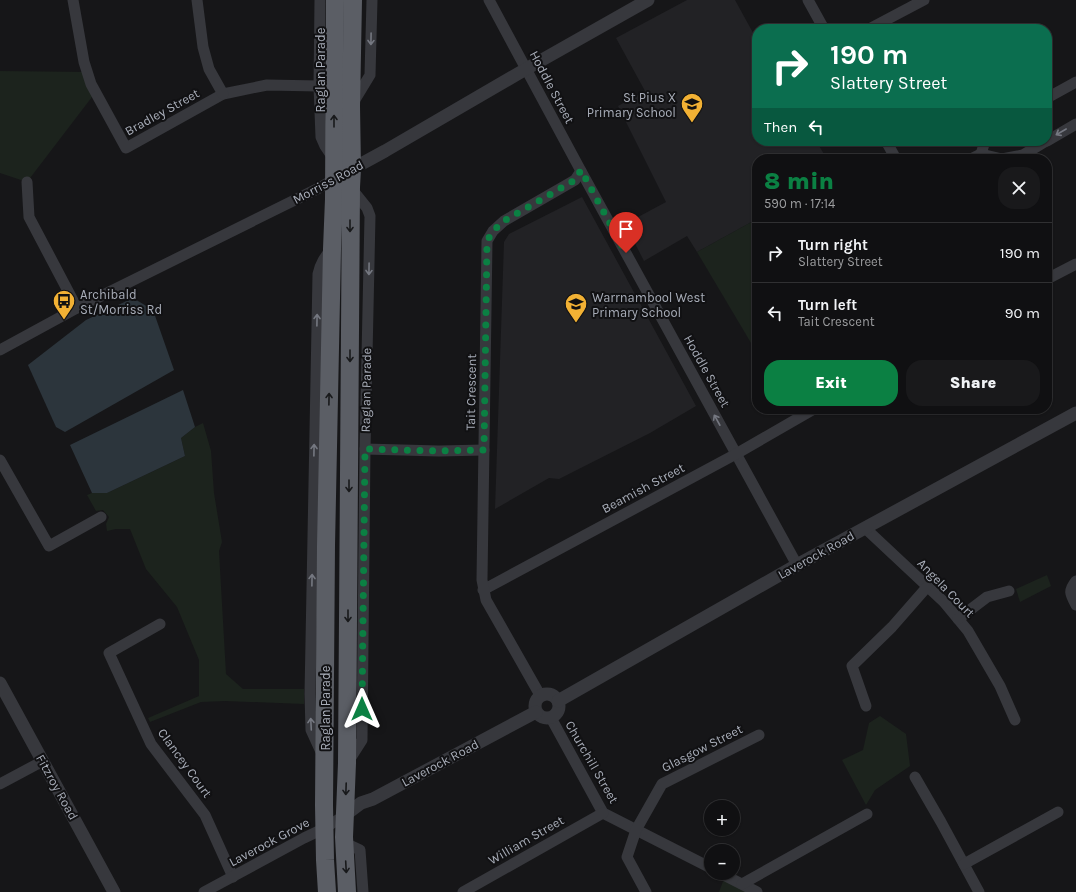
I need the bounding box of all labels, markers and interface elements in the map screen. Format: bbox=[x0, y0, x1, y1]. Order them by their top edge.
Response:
street label: Raglan Parade bbox=[313, 27, 328, 112]
one-way arrow bbox=[367, 32, 375, 45]
text: 190 m bbox=[830, 38, 908, 71]
icon: right bbox=[764, 40, 816, 92]
street label: Hoddle Street bbox=[527, 48, 578, 126]
text: Slattery Street bbox=[830, 72, 947, 94]
street label: Bradley Street bbox=[122, 85, 202, 139]
place label: St Pius X Primary School bbox=[587, 90, 676, 120]
school or university icon: St Pius X Primary School bbox=[679, 91, 705, 124]
one-way arrow bbox=[330, 115, 338, 128]
icon: left bbox=[805, 116, 827, 138]
text: Then bbox=[764, 118, 797, 136]
one-way arrow bbox=[1056, 129, 1068, 137]
street label: Morriss Road bbox=[290, 157, 366, 207]
text: 8 min bbox=[764, 167, 834, 195]
button: close bbox=[998, 167, 1040, 209]
text: 590 m · 17:14 bbox=[764, 196, 835, 211]
pin bbox=[609, 212, 643, 253]
icon: arrive bbox=[615, 218, 637, 240]
one-way arrow bbox=[346, 219, 354, 232]
text: Turn right bbox=[798, 236, 868, 254]
icon: right bbox=[764, 242, 786, 264]
text: 190 m bbox=[1000, 244, 1040, 262]
text: Slattery Street bbox=[798, 254, 883, 269]
one-way arrow bbox=[365, 262, 373, 275]
place label: Archibald St/Morriss Rd bbox=[80, 287, 162, 317]
bus stop icon: Archibald St/Morriss Rd bbox=[51, 288, 77, 321]
place label: Warrnambool West Primary School bbox=[592, 290, 705, 320]
school or university icon: Warrnambool West Primary School bbox=[563, 291, 589, 324]
text: Turn left bbox=[798, 296, 857, 314]
icon: left bbox=[764, 302, 786, 324]
text: 90 m bbox=[1005, 304, 1040, 322]
one-way arrow bbox=[313, 314, 321, 327]
text: Tait Crescent bbox=[798, 314, 875, 329]
street label: Hoddle Street bbox=[681, 332, 733, 410]
street label: Raglan Parade bbox=[358, 347, 374, 433]
one-way arrow bbox=[346, 349, 354, 362]
street label: Tait Crescent bbox=[463, 353, 479, 430]
button: Exit bbox=[764, 360, 898, 406]
button: Share bbox=[906, 360, 1040, 406]
one-way arrow bbox=[325, 393, 333, 406]
one-way arrow bbox=[713, 414, 721, 426]
one-way arrow bbox=[310, 444, 318, 457]
street label: Beamish Street bbox=[599, 460, 687, 516]
one-way arrow bbox=[345, 479, 353, 492]
street label: Laverock Road bbox=[775, 528, 857, 582]
street label: Angela Court bbox=[914, 556, 978, 621]
one-way arrow bbox=[308, 574, 316, 587]
one-way arrow bbox=[344, 609, 352, 622]
street label: Raglan Parade bbox=[318, 665, 333, 750]
position arrow bbox=[341, 688, 383, 730]
one-way arrow bbox=[307, 718, 314, 731]
street label: Churchill Street bbox=[562, 718, 622, 806]
street label: Glasgow Street bbox=[659, 721, 745, 775]
street label: Clancey Court bbox=[155, 726, 215, 801]
street label: Laverock Road bbox=[399, 736, 481, 790]
street label: Fitzroy Road bbox=[33, 752, 81, 822]
one-way arrow bbox=[343, 782, 350, 795]
map controls bbox=[704, 800, 740, 880]
button: + bbox=[704, 800, 740, 836]
street label: William Street bbox=[486, 812, 567, 868]
street label: Laverock Grove bbox=[226, 814, 312, 869]
button: − bbox=[704, 844, 740, 880]
one-way arrow bbox=[342, 860, 349, 873]

